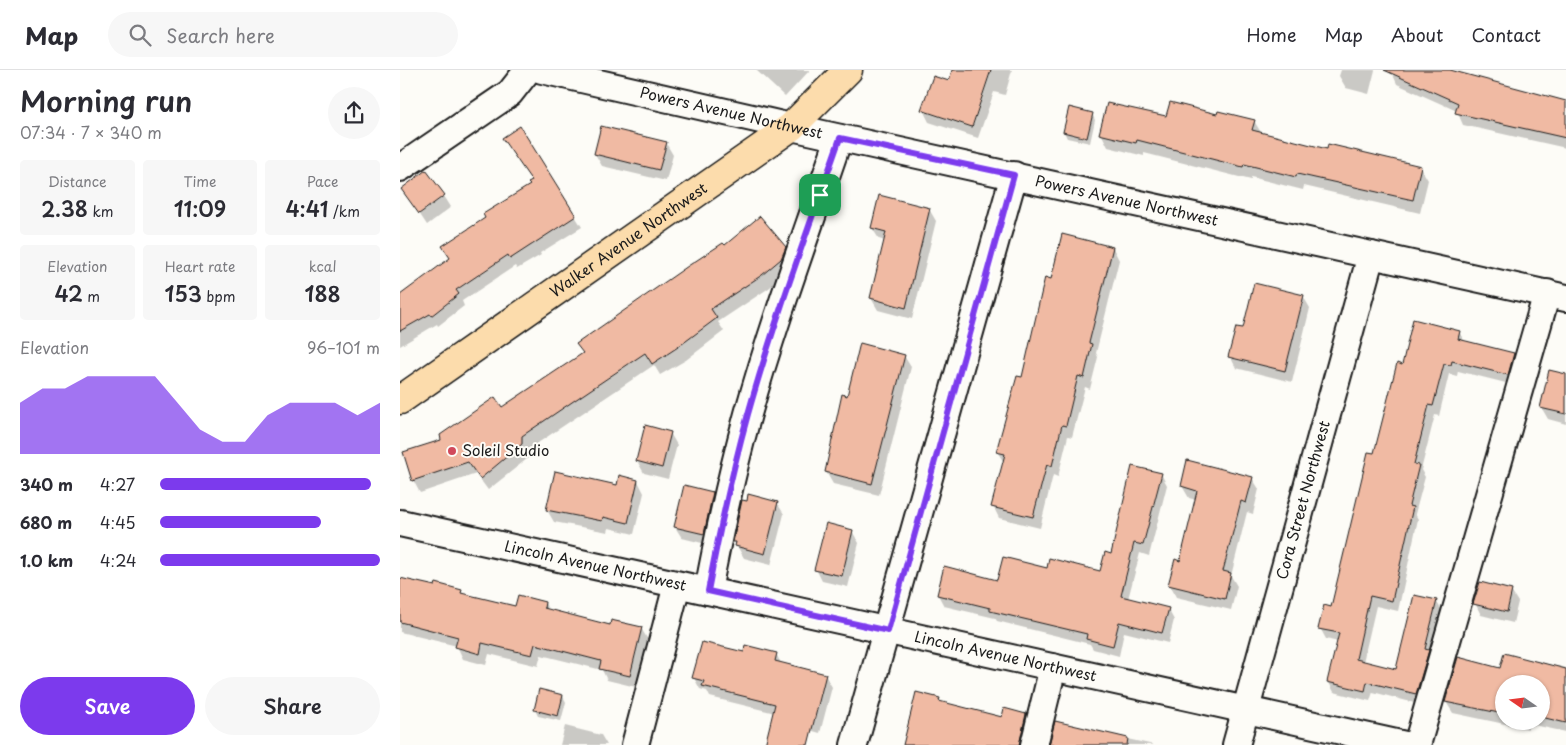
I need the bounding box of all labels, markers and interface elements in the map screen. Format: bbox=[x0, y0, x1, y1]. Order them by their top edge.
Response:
search box bbox=[108, 12, 458, 57]
text: Map bbox=[25, 17, 78, 53]
icon: search bbox=[126, 21, 154, 49]
text: Search here bbox=[166, 21, 275, 49]
text: Home bbox=[1246, 21, 1296, 48]
text: Map bbox=[1324, 21, 1363, 48]
text: About bbox=[1391, 21, 1443, 48]
text: Contact bbox=[1471, 21, 1541, 48]
text: Morning run bbox=[20, 79, 192, 122]
street label: Powers Avenue Northwest bbox=[638, 80, 825, 144]
button: share bbox=[328, 87, 380, 139]
text: 07:34 · 7 × 340 m bbox=[20, 120, 162, 144]
street label: Powers Avenue Northwest bbox=[1033, 168, 1220, 231]
text: Distance bbox=[48, 171, 107, 192]
text: Time bbox=[183, 171, 217, 192]
text: Pace bbox=[307, 171, 338, 192]
pin bbox=[799, 174, 841, 216]
street label: Walker Avenue Northwest bbox=[545, 176, 711, 302]
icon: arrive bbox=[806, 181, 834, 209]
text: 2.38 bbox=[41, 192, 88, 224]
text: 11:09 bbox=[174, 192, 226, 224]
text: 4:41 bbox=[285, 192, 329, 224]
text: km bbox=[88, 201, 113, 222]
text: /km bbox=[329, 201, 360, 222]
text: Elevation bbox=[47, 256, 108, 277]
text: Heart rate bbox=[165, 256, 235, 277]
text: kcal bbox=[309, 256, 337, 277]
text: 42 bbox=[55, 277, 83, 309]
text: 153 bbox=[165, 277, 202, 309]
text: 188 bbox=[305, 277, 341, 309]
text: m bbox=[83, 286, 100, 307]
text: bpm bbox=[202, 286, 235, 307]
text: Elevation bbox=[20, 335, 89, 359]
text: 96–101 m bbox=[307, 335, 380, 359]
street label: Cora Street Northwest bbox=[1269, 418, 1335, 582]
place label: Soleil Studio bbox=[462, 438, 549, 461]
marker: Soleil Studio bbox=[446, 445, 458, 457]
text: 340 m bbox=[20, 472, 73, 496]
text: 4:27 bbox=[100, 472, 135, 496]
text: 680 m bbox=[20, 510, 72, 534]
text: 4:45 bbox=[100, 510, 136, 534]
street label: Lincoln Avenue Northwest bbox=[502, 533, 689, 596]
text: 1.0 km bbox=[20, 548, 73, 572]
text: 4:24 bbox=[100, 548, 137, 572]
street label: Lincoln Avenue Northwest bbox=[913, 624, 1099, 687]
north arrow bbox=[1495, 675, 1550, 730]
map controls bbox=[1495, 675, 1550, 730]
button: Save bbox=[20, 677, 195, 735]
button: Share bbox=[205, 677, 380, 735]

